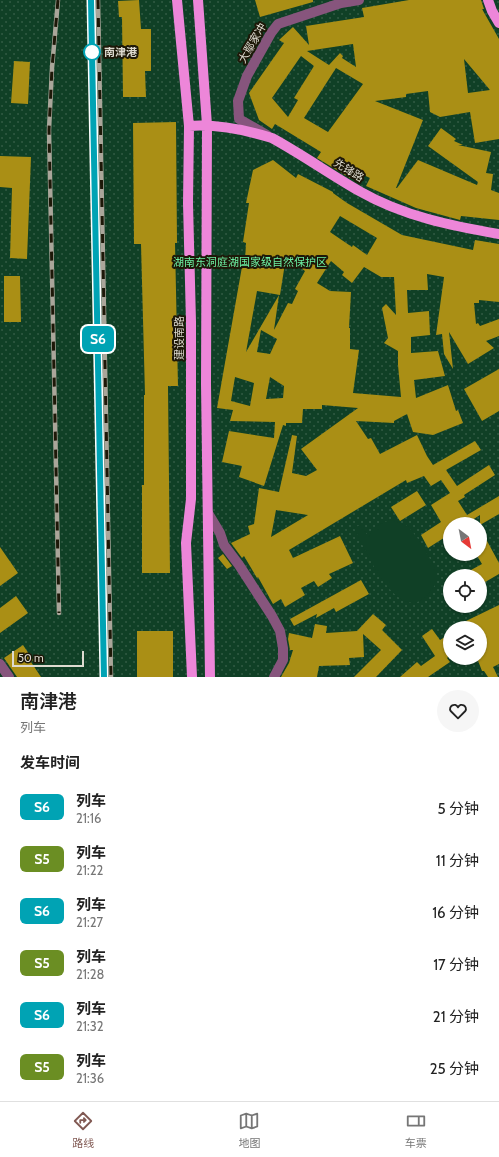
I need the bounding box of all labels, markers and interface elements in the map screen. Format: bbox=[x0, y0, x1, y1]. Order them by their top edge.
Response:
street label: 大鄢家冲 bbox=[235, 20, 269, 66]
marker: 南津港 bbox=[83, 43, 101, 61]
place label: 南津港 bbox=[104, 45, 137, 59]
street label: 先锋路 bbox=[331, 155, 367, 185]
park label: 湖南东洞庭湖国家级自然保护区 bbox=[173, 255, 327, 269]
street label: 建设南路 bbox=[172, 316, 186, 360]
line badge: S6 bbox=[80, 326, 116, 352]
text: S6 bbox=[90, 330, 106, 348]
north arrow bbox=[443, 517, 487, 561]
map controls bbox=[443, 517, 487, 665]
button: locate bbox=[443, 569, 487, 613]
button: layers bbox=[443, 621, 487, 665]
scale bar bbox=[12, 649, 84, 668]
text: 50 m bbox=[18, 651, 44, 665]
text: 南津港 bbox=[20, 690, 77, 713]
button: heart bbox=[437, 690, 479, 732]
text: 列车 bbox=[20, 719, 46, 735]
text: 发车时间 bbox=[20, 754, 80, 772]
text: 列车 bbox=[76, 792, 106, 810]
text: S6 bbox=[34, 798, 50, 816]
text: 5 分钟 bbox=[438, 800, 479, 818]
text: 21:16 bbox=[76, 810, 101, 826]
text: 列车 bbox=[76, 844, 106, 862]
text: S5 bbox=[34, 850, 50, 868]
text: 11 分钟 bbox=[436, 852, 479, 870]
text: 21:22 bbox=[76, 862, 103, 878]
text: 列车 bbox=[76, 896, 106, 914]
text: S6 bbox=[34, 902, 50, 920]
text: 16 分钟 bbox=[432, 904, 479, 922]
text: 21:27 bbox=[76, 914, 103, 930]
text: 列车 bbox=[76, 948, 106, 966]
text: S5 bbox=[34, 954, 50, 972]
text: 17 分钟 bbox=[433, 956, 479, 974]
text: 21:28 bbox=[76, 966, 104, 982]
text: 列车 bbox=[76, 1000, 106, 1018]
text: S6 bbox=[34, 1006, 50, 1024]
text: 21 分钟 bbox=[433, 1008, 479, 1026]
text: 21:32 bbox=[76, 1018, 104, 1034]
text: 列车 bbox=[76, 1052, 106, 1070]
text: S5 bbox=[34, 1058, 50, 1076]
text: 25 分钟 bbox=[430, 1060, 479, 1078]
text: 21:36 bbox=[76, 1070, 104, 1086]
tab: 路线 bbox=[72, 1110, 94, 1150]
tab: 地图 bbox=[238, 1110, 260, 1150]
tab: 车票 bbox=[405, 1110, 427, 1150]

